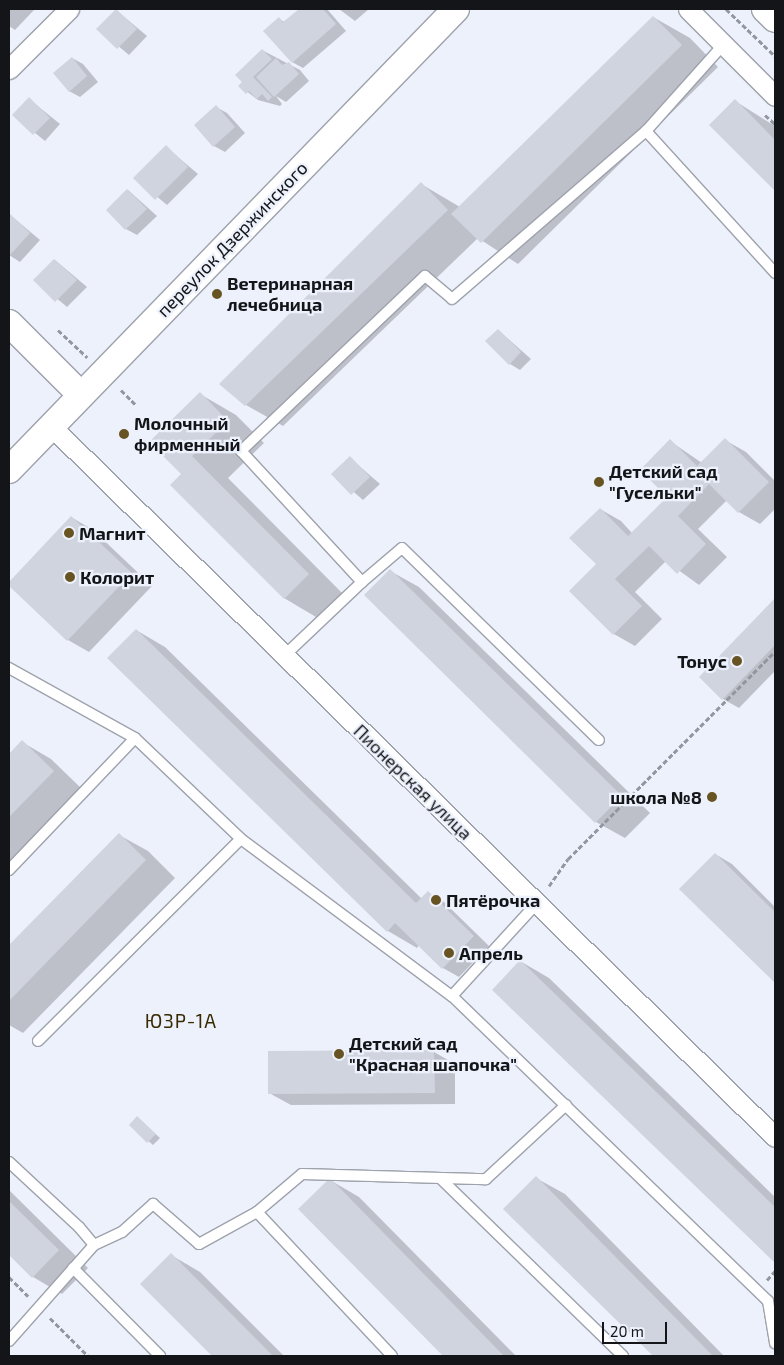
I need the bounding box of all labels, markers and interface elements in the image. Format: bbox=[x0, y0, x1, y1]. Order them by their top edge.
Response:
street label: переулок Дзержинского bbox=[152, 157, 312, 321]
place label: Ветеринарная лечебница bbox=[227, 273, 353, 316]
marker: Ветеринарная лечебница bbox=[211, 288, 223, 300]
place label: Молочный фирменный bbox=[134, 413, 240, 456]
marker: Молочный фирменный bbox=[118, 428, 130, 440]
place label: Детский сад "Гусельки" bbox=[609, 461, 717, 504]
marker: Детский сад "Гусельки" bbox=[593, 476, 605, 488]
place label: Магнит bbox=[79, 522, 145, 544]
marker: Магнит bbox=[63, 527, 75, 539]
place label: Колорит bbox=[80, 566, 154, 588]
marker: Колорит bbox=[64, 571, 76, 583]
place label: Тонус bbox=[677, 650, 727, 672]
marker: Тонус bbox=[731, 655, 743, 667]
street label: Пионерская улица bbox=[349, 720, 477, 844]
place label: школа №8 bbox=[610, 786, 702, 808]
marker: школа №8 bbox=[706, 791, 718, 803]
place label: Пятёрочка bbox=[446, 889, 540, 911]
marker: Пятёрочка bbox=[430, 894, 442, 906]
place label: Апрель bbox=[459, 942, 523, 964]
marker: Апрель bbox=[443, 947, 455, 959]
district label: ЮЗР-1А bbox=[144, 1010, 218, 1032]
place label: Детский сад "Красная шапочка" bbox=[349, 1033, 517, 1076]
marker: Детский сад "Красная шапочка" bbox=[333, 1048, 345, 1060]
scale bar bbox=[604, 1312, 669, 1344]
text: 20 m bbox=[610, 1322, 644, 1340]

